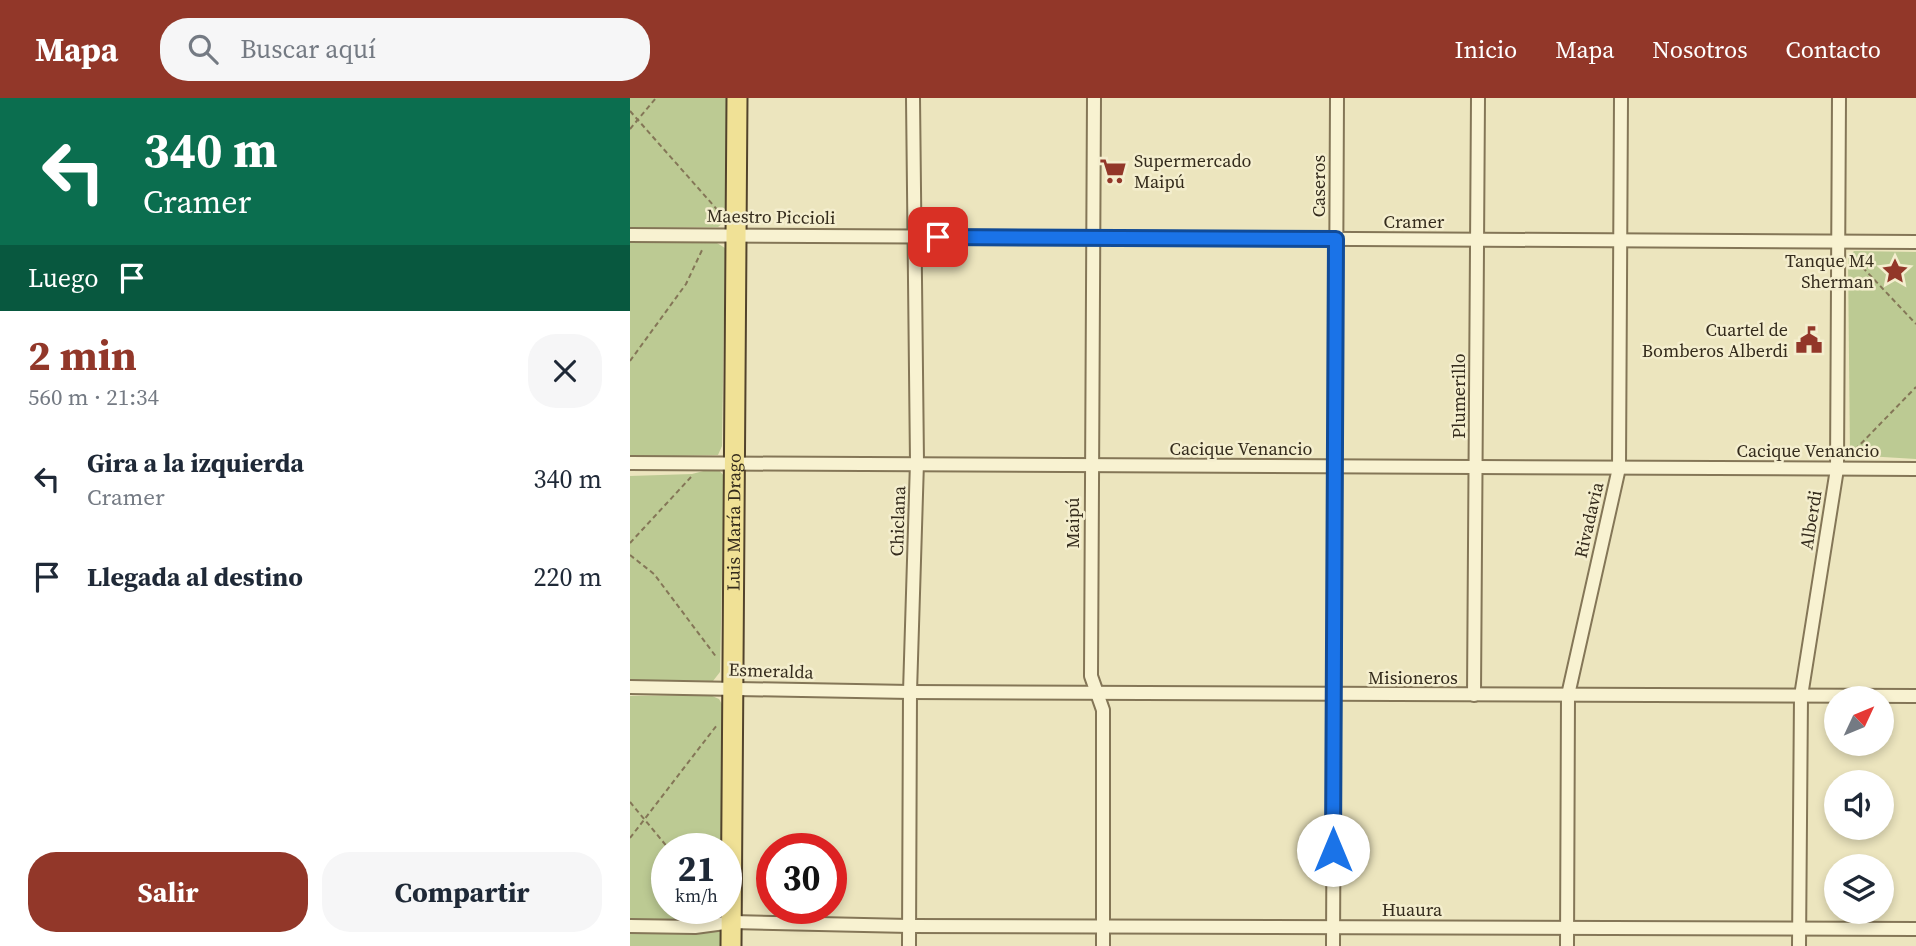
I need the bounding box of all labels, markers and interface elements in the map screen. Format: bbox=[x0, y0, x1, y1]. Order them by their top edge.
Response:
search box bbox=[160, 18, 650, 81]
text: Mapa bbox=[35, 27, 118, 72]
icon: search bbox=[184, 30, 222, 68]
text: Buscar aquí bbox=[240, 31, 376, 67]
text: Inicio bbox=[1455, 33, 1517, 66]
text: Mapa bbox=[1555, 33, 1614, 66]
text: Nosotros bbox=[1652, 33, 1748, 66]
text: Contacto bbox=[1786, 33, 1881, 66]
text: 340 m bbox=[143, 116, 278, 183]
icon: left bbox=[28, 126, 119, 217]
place label: Supermercado Maipú bbox=[1134, 148, 1252, 194]
street label: Caseros bbox=[1306, 154, 1331, 217]
supermarket icon: Supermercado Maipú bbox=[1098, 156, 1128, 186]
text: Cramer bbox=[143, 180, 251, 224]
street label: Maestro Piccioli bbox=[706, 203, 836, 230]
pin bbox=[908, 207, 968, 267]
street label: Cramer bbox=[1384, 209, 1445, 234]
icon: arrive bbox=[919, 218, 957, 256]
place label: Tanque M4 Sherman bbox=[1785, 248, 1874, 294]
place icon: Tanque M4 Sherman bbox=[1880, 256, 1910, 286]
icon: arrive bbox=[113, 259, 151, 297]
text: Luego bbox=[28, 260, 99, 296]
place label: Cuartel de Bomberos Alberdi bbox=[1642, 317, 1788, 363]
public building icon: Cuartel de Bomberos Alberdi bbox=[1794, 325, 1824, 355]
text: 2 min bbox=[28, 326, 137, 384]
button: close bbox=[528, 334, 602, 408]
street label: Plumerillo bbox=[1446, 353, 1471, 439]
text: 560 m · 21:34 bbox=[28, 381, 159, 413]
street label: Cacique Venancio bbox=[1170, 436, 1313, 461]
street label: Cacique Venancio bbox=[1737, 438, 1880, 463]
text: Gira a la izquierda bbox=[87, 445, 304, 481]
street label: Luis María Drago bbox=[721, 453, 746, 591]
icon: left bbox=[28, 460, 66, 498]
text: 340 m bbox=[534, 461, 602, 497]
street label: Rivadavia bbox=[1568, 479, 1610, 560]
text: Cramer bbox=[87, 481, 165, 513]
street label: Chiclana bbox=[884, 485, 911, 557]
street label: Alberdi bbox=[1793, 488, 1828, 551]
street label: Maipú bbox=[1060, 497, 1085, 549]
icon: arrive bbox=[28, 558, 66, 596]
text: Llegada al destino bbox=[87, 559, 303, 595]
text: 220 m bbox=[534, 559, 602, 595]
street label: Esmeralda bbox=[728, 657, 815, 685]
street label: Misioneros bbox=[1368, 665, 1458, 690]
north arrow bbox=[1824, 686, 1894, 756]
map controls bbox=[1824, 686, 1894, 924]
button: sound bbox=[1824, 770, 1894, 840]
position arrow bbox=[1296, 813, 1370, 887]
speed limit sign: 30 bbox=[756, 833, 847, 924]
text: 21 bbox=[678, 845, 715, 893]
button: Salir bbox=[28, 852, 308, 932]
button: Compartir bbox=[322, 852, 602, 932]
button: layers bbox=[1824, 854, 1894, 924]
text: km/h bbox=[675, 883, 718, 908]
street label: Huaura bbox=[1382, 897, 1443, 922]

